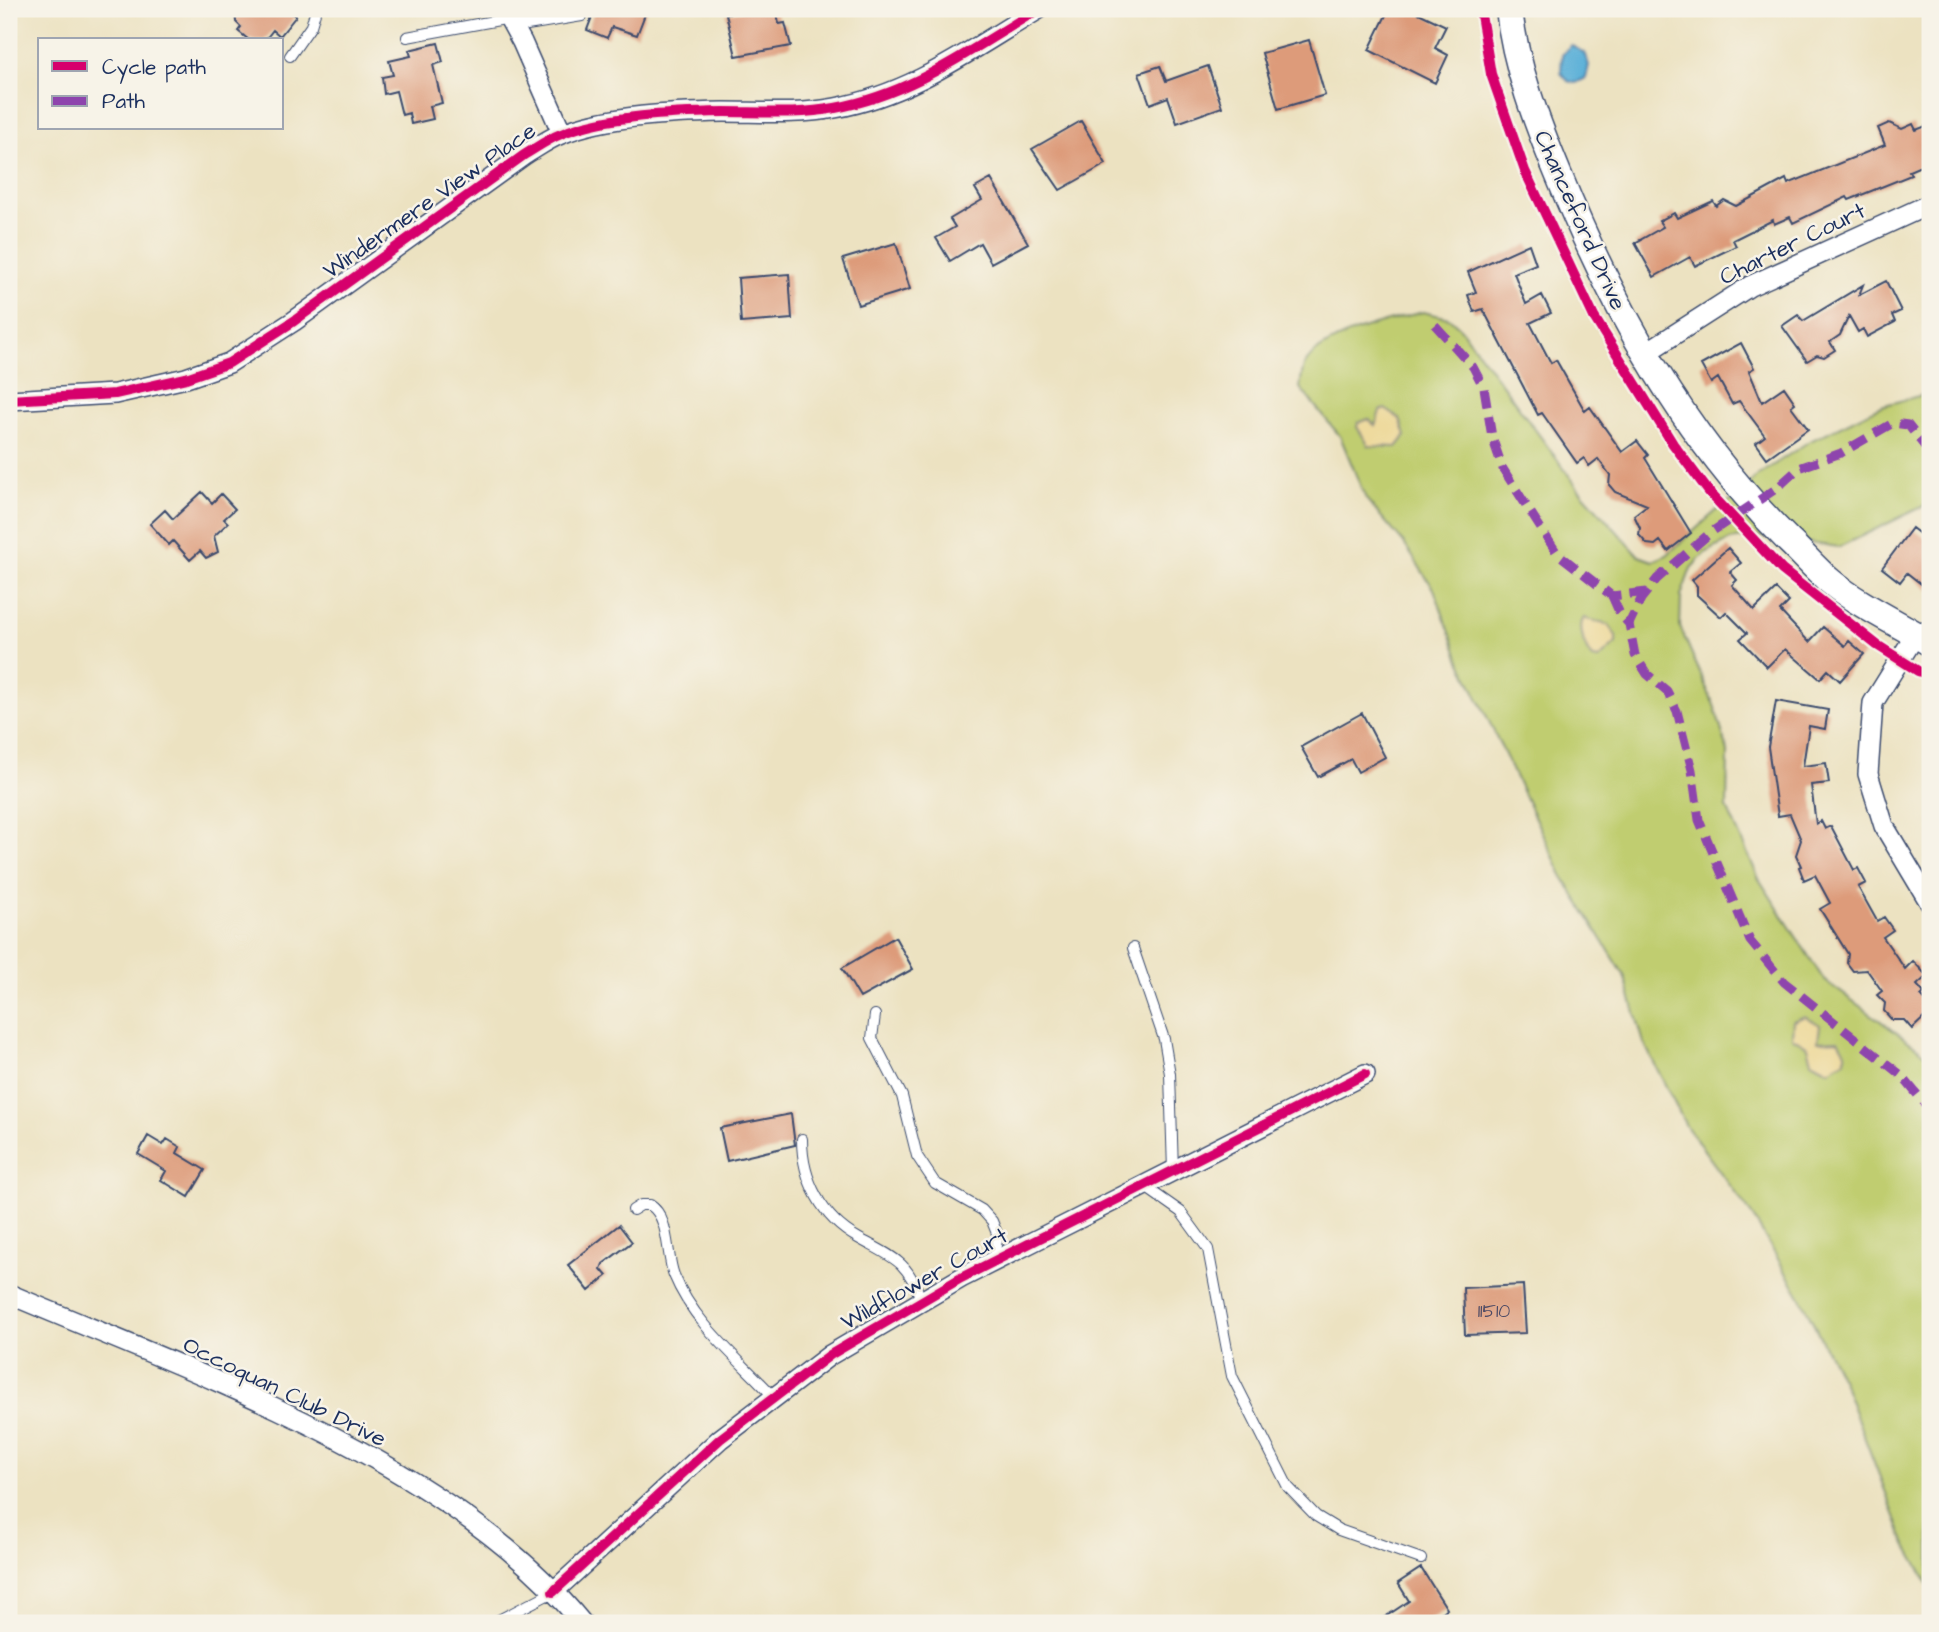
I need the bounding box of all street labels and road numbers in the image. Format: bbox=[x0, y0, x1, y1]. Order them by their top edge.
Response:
street label: Windermere View Place bbox=[317, 115, 543, 287]
street label: Chanceford Drive bbox=[1526, 125, 1634, 315]
street label: Charter Court bbox=[1714, 194, 1871, 293]
street label: Wildflower Court bbox=[835, 1219, 1014, 1338]
street label: Occoquan Club Drive bbox=[178, 1329, 392, 1455]

